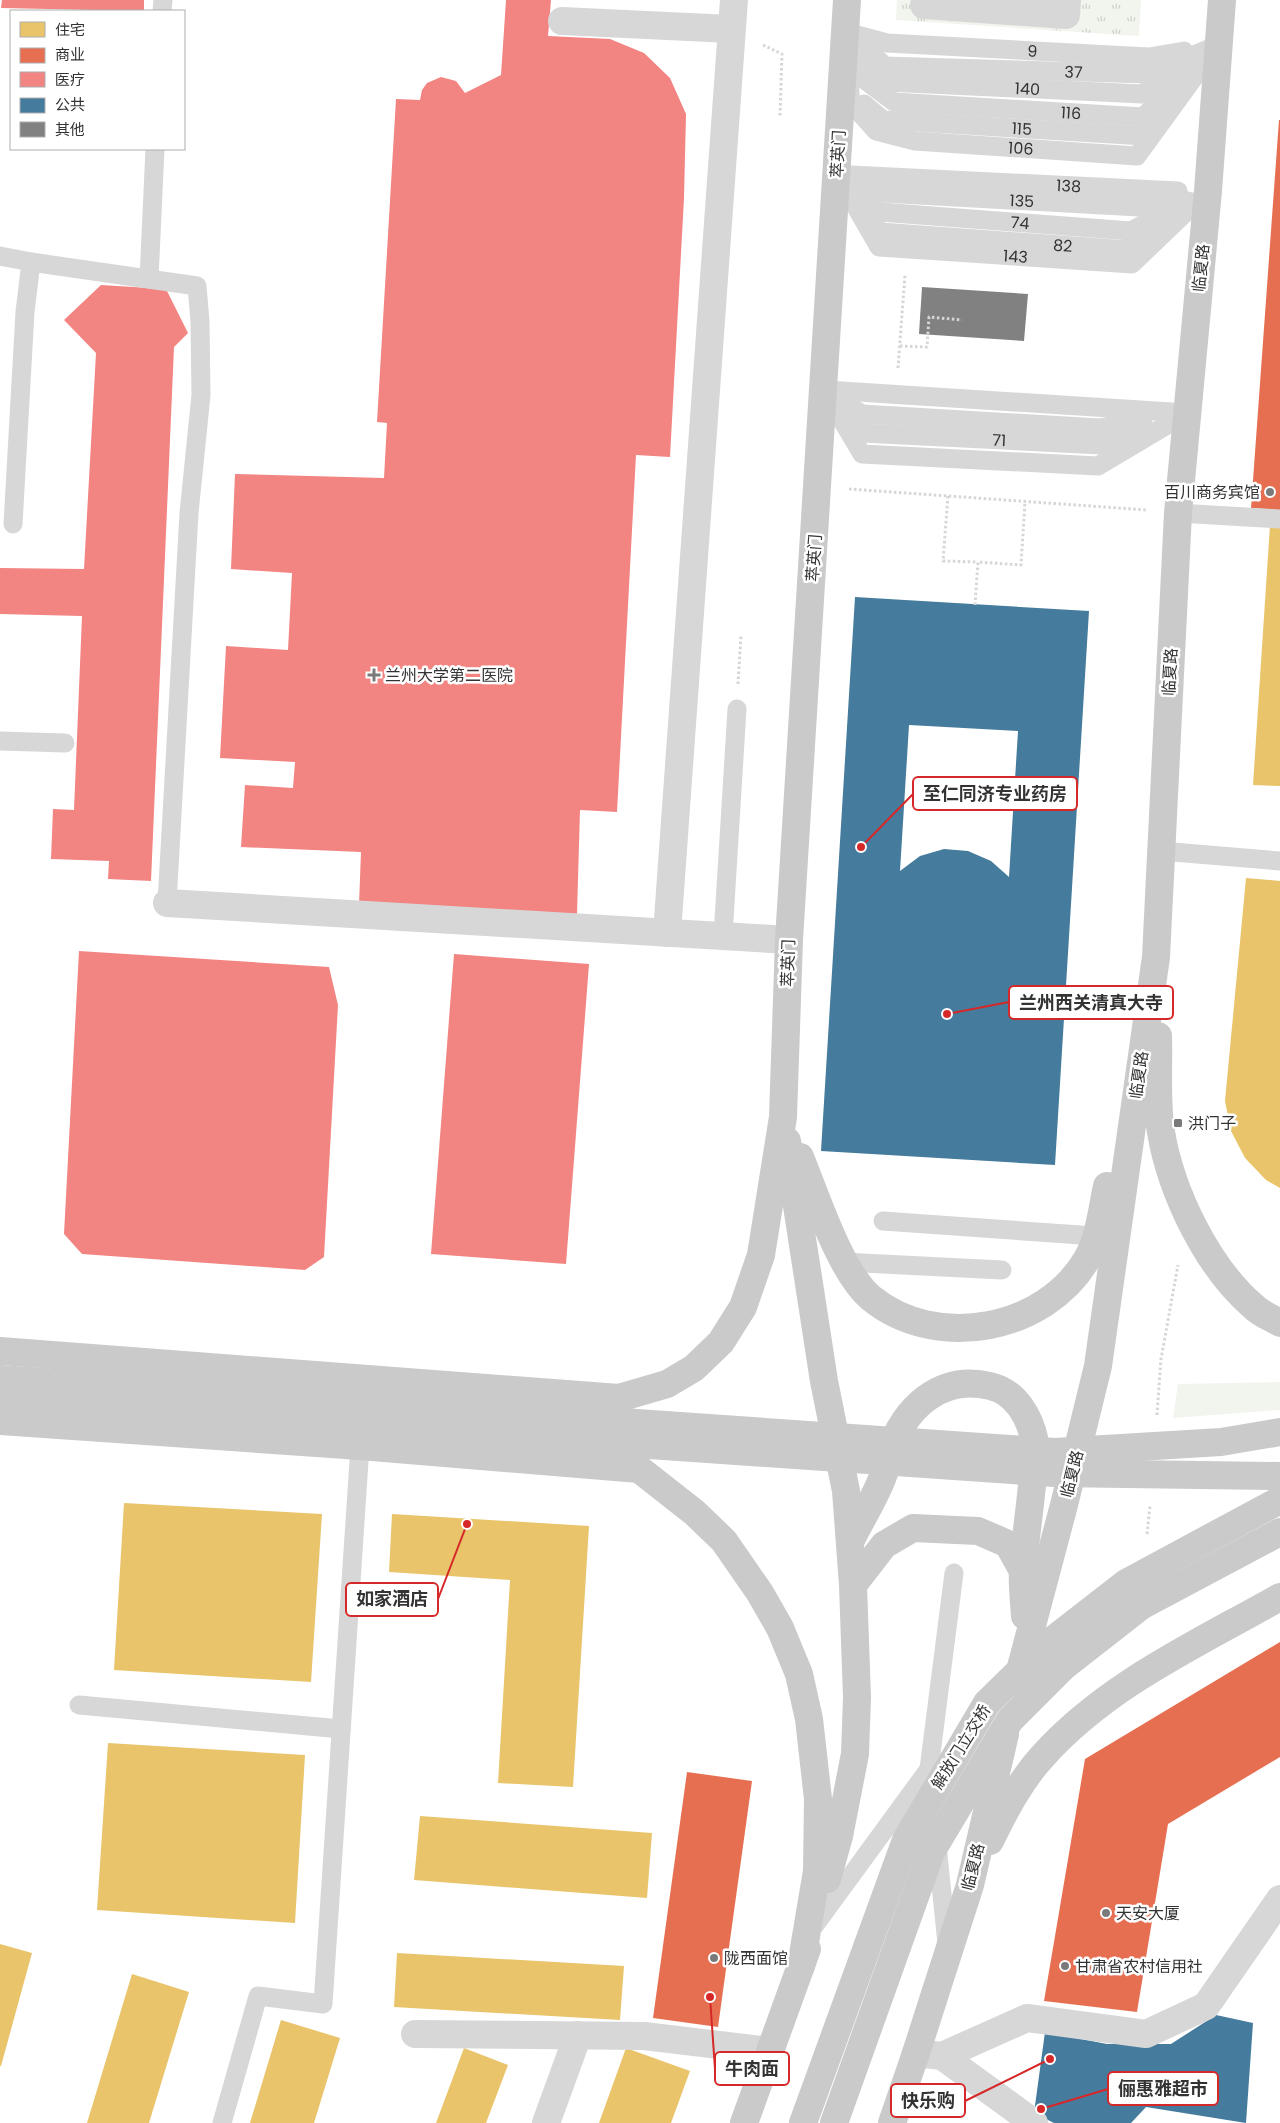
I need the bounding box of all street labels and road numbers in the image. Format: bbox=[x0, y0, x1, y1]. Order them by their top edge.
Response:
street label: 9 bbox=[1027, 39, 1038, 63]
street label: 37 bbox=[1064, 60, 1083, 84]
street label: 140 bbox=[1014, 77, 1041, 101]
street label: 116 bbox=[1060, 101, 1082, 125]
street label: 115 bbox=[1011, 116, 1033, 141]
street label: 萃英门 bbox=[825, 129, 851, 179]
street label: 106 bbox=[1007, 136, 1034, 160]
street label: 138 bbox=[1056, 174, 1082, 198]
street label: 135 bbox=[1009, 188, 1035, 213]
street label: 74 bbox=[1010, 210, 1030, 235]
street label: 82 bbox=[1052, 233, 1073, 257]
street label: 临夏路 bbox=[1187, 243, 1215, 293]
street label: 143 bbox=[1002, 244, 1029, 268]
street label: 71 bbox=[992, 428, 1007, 452]
street label: 萃英门 bbox=[801, 533, 827, 583]
street label: 临夏路 bbox=[1157, 647, 1183, 697]
street label: 萃英门 bbox=[776, 939, 800, 987]
street label: 临夏路 bbox=[1124, 1050, 1154, 1100]
street label: 临夏路 bbox=[1055, 1448, 1089, 1500]
street label: 解放门立交桥 bbox=[926, 1700, 996, 1794]
street label: 临夏路 bbox=[956, 1841, 990, 1893]

